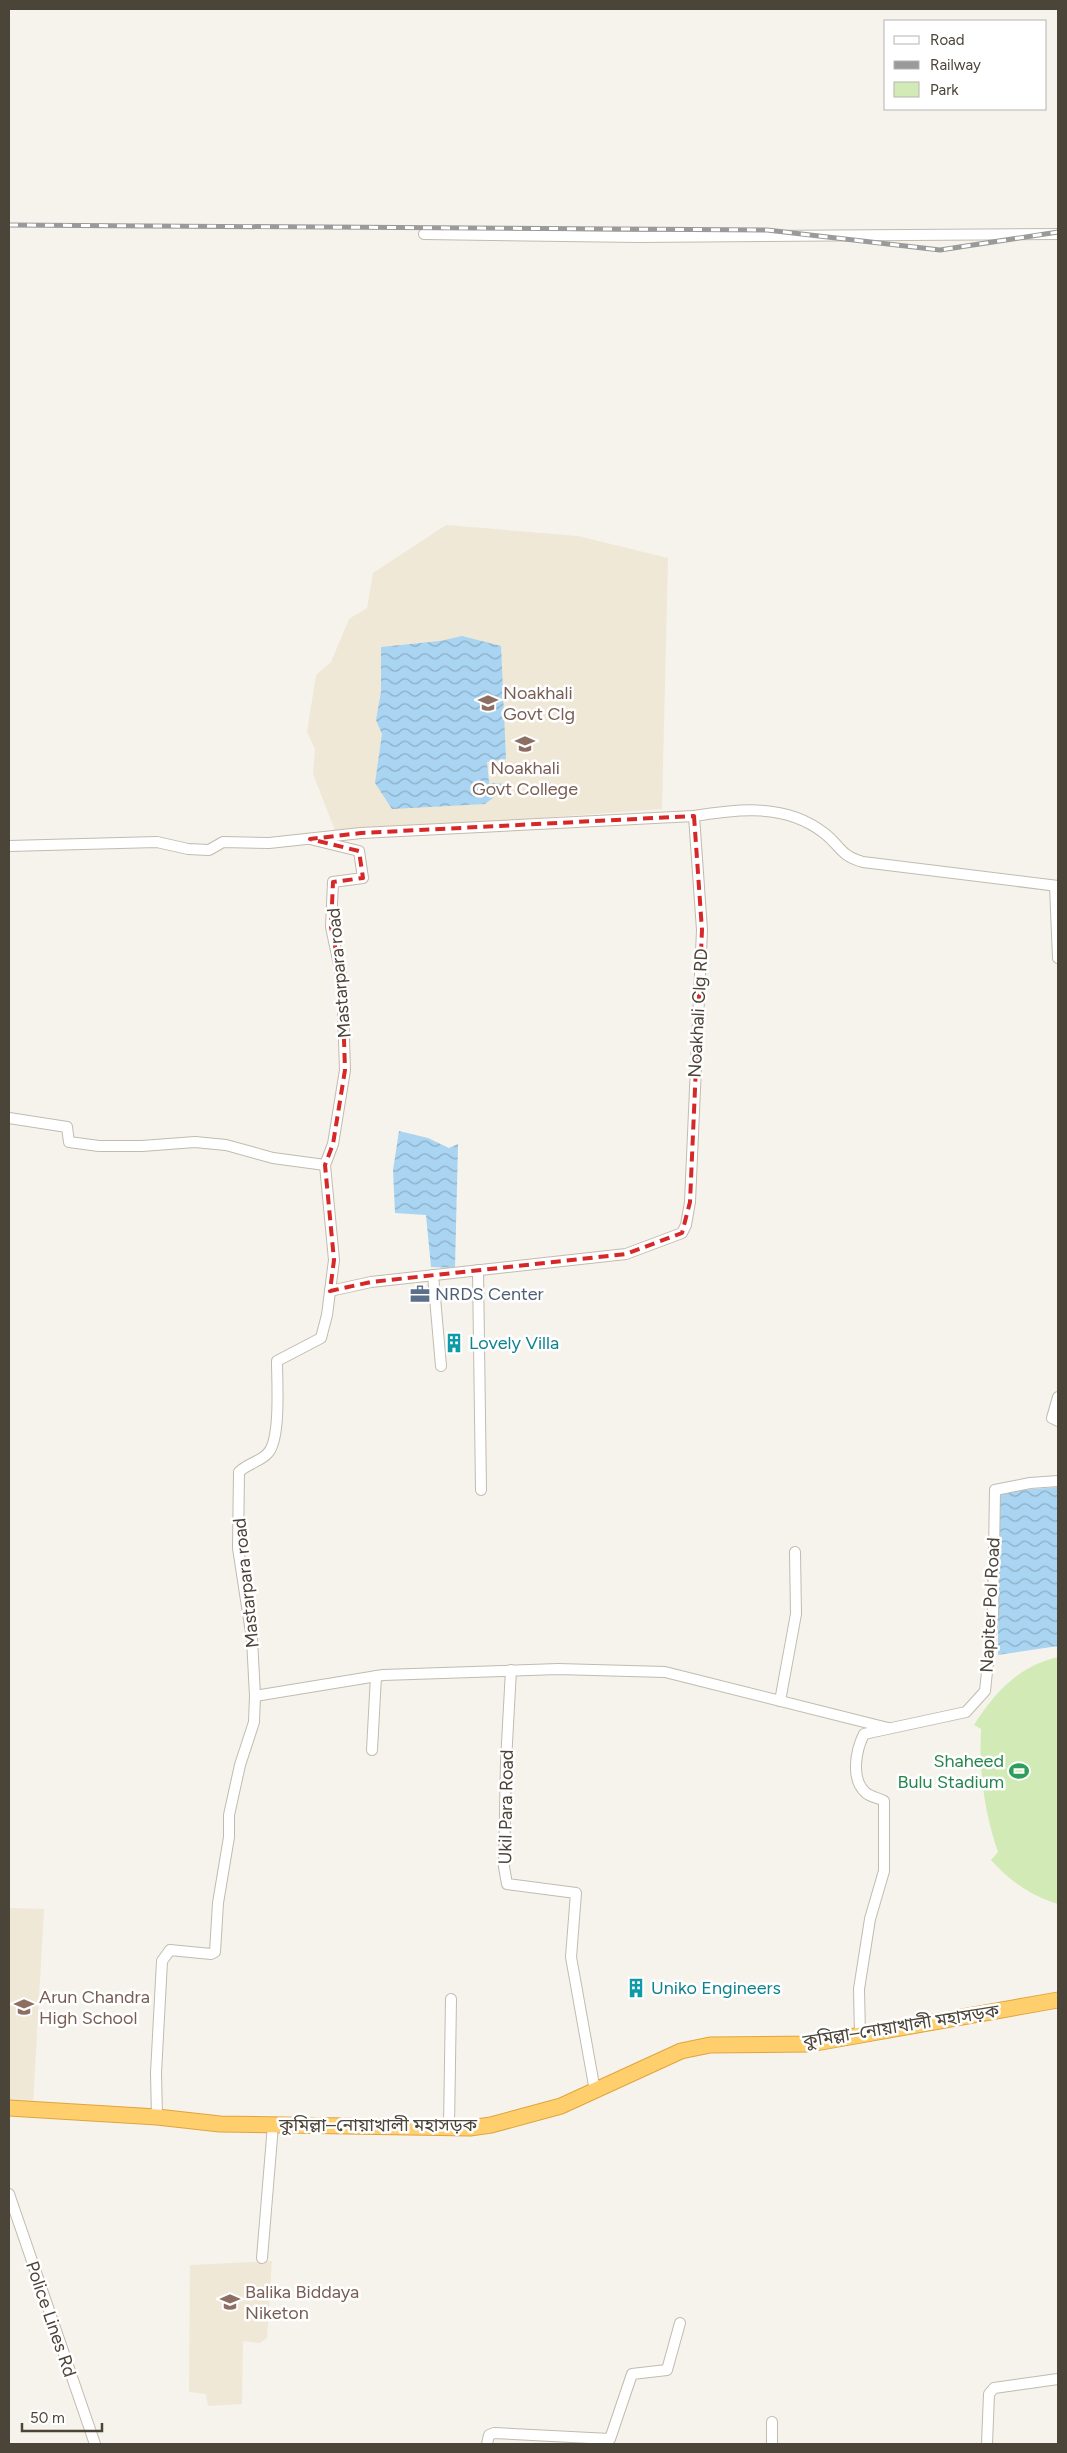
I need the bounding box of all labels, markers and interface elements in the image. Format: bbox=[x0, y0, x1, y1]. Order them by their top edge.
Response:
legend bbox=[884, 20, 1047, 110]
text: Road bbox=[930, 31, 965, 49]
text: Railway bbox=[930, 56, 981, 74]
text: Park bbox=[930, 81, 959, 99]
place label: Noakhali Govt Clg bbox=[503, 682, 575, 725]
school or university icon: Noakhali Govt Clg bbox=[477, 692, 499, 714]
school or university icon: Noakhali Govt College bbox=[514, 733, 536, 755]
place label: Noakhali Govt College bbox=[472, 757, 578, 800]
street label: Mastarpara road bbox=[322, 907, 356, 1039]
street label: Noakhali Clg RD bbox=[684, 948, 712, 1078]
office icon: NRDS Center bbox=[409, 1283, 431, 1305]
place label: NRDS Center bbox=[435, 1283, 544, 1305]
building icon: Lovely Villa bbox=[443, 1332, 465, 1354]
place label: Lovely Villa bbox=[469, 1332, 559, 1354]
street label: Mastarpara road bbox=[228, 1517, 264, 1649]
street label: Napiter Pol Road bbox=[975, 1537, 1005, 1673]
street label: Ukil Para Road bbox=[494, 1750, 518, 1864]
place label: Shaheed Bulu Stadium bbox=[897, 1750, 1004, 1793]
sports icon: Shaheed Bulu Stadium bbox=[1008, 1760, 1030, 1782]
building icon: Uniko Engineers bbox=[625, 1977, 647, 1999]
place label: Uniko Engineers bbox=[651, 1977, 781, 1999]
place label: Arun Chandra High School bbox=[39, 1986, 150, 2029]
school or university icon: Arun Chandra High School bbox=[13, 1996, 35, 2018]
street label: কুমিল্লা–নোয়াখালী মহাসড়ক bbox=[800, 2000, 1001, 2053]
street label: কুমিল্লা–নোয়াখালী মহাসড়ক bbox=[278, 2114, 478, 2136]
street label: Police Lines Rd bbox=[21, 2258, 81, 2380]
place label: Balika Biddaya Niketon bbox=[245, 2281, 359, 2324]
school or university icon: Balika Biddaya Niketon bbox=[219, 2291, 241, 2313]
scale bar bbox=[22, 2400, 102, 2432]
text: 50 m bbox=[30, 2409, 65, 2427]

